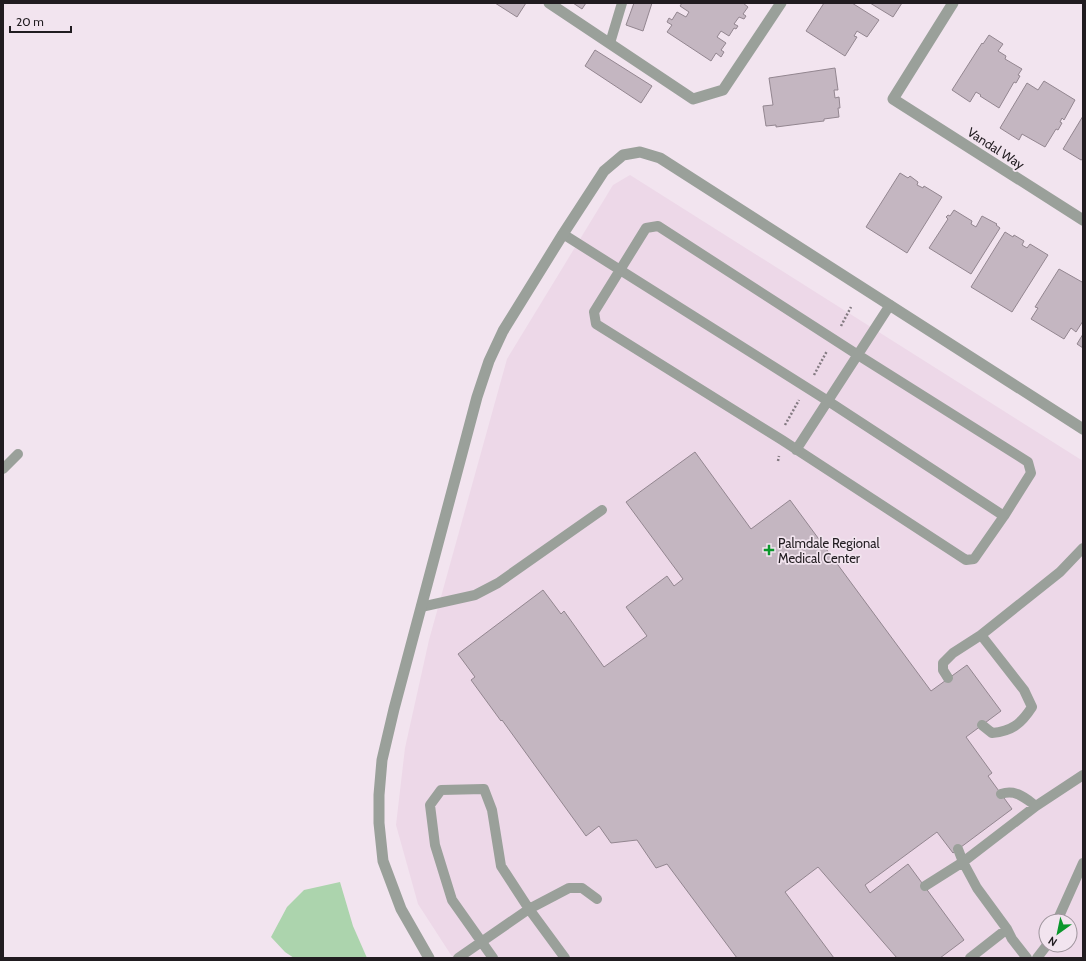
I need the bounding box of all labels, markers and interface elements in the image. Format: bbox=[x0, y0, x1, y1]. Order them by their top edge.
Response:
scale bar bbox=[10, 8, 71, 34]
text: 20 m bbox=[16, 14, 44, 29]
street label: Vandal Way bbox=[965, 124, 1028, 173]
place label: Palmdale Regional Medical Center bbox=[778, 535, 879, 566]
marker: Palmdale Regional Medical Center bbox=[763, 544, 775, 556]
north arrow bbox=[1038, 913, 1078, 953]
text: N bbox=[1045, 933, 1060, 949]

